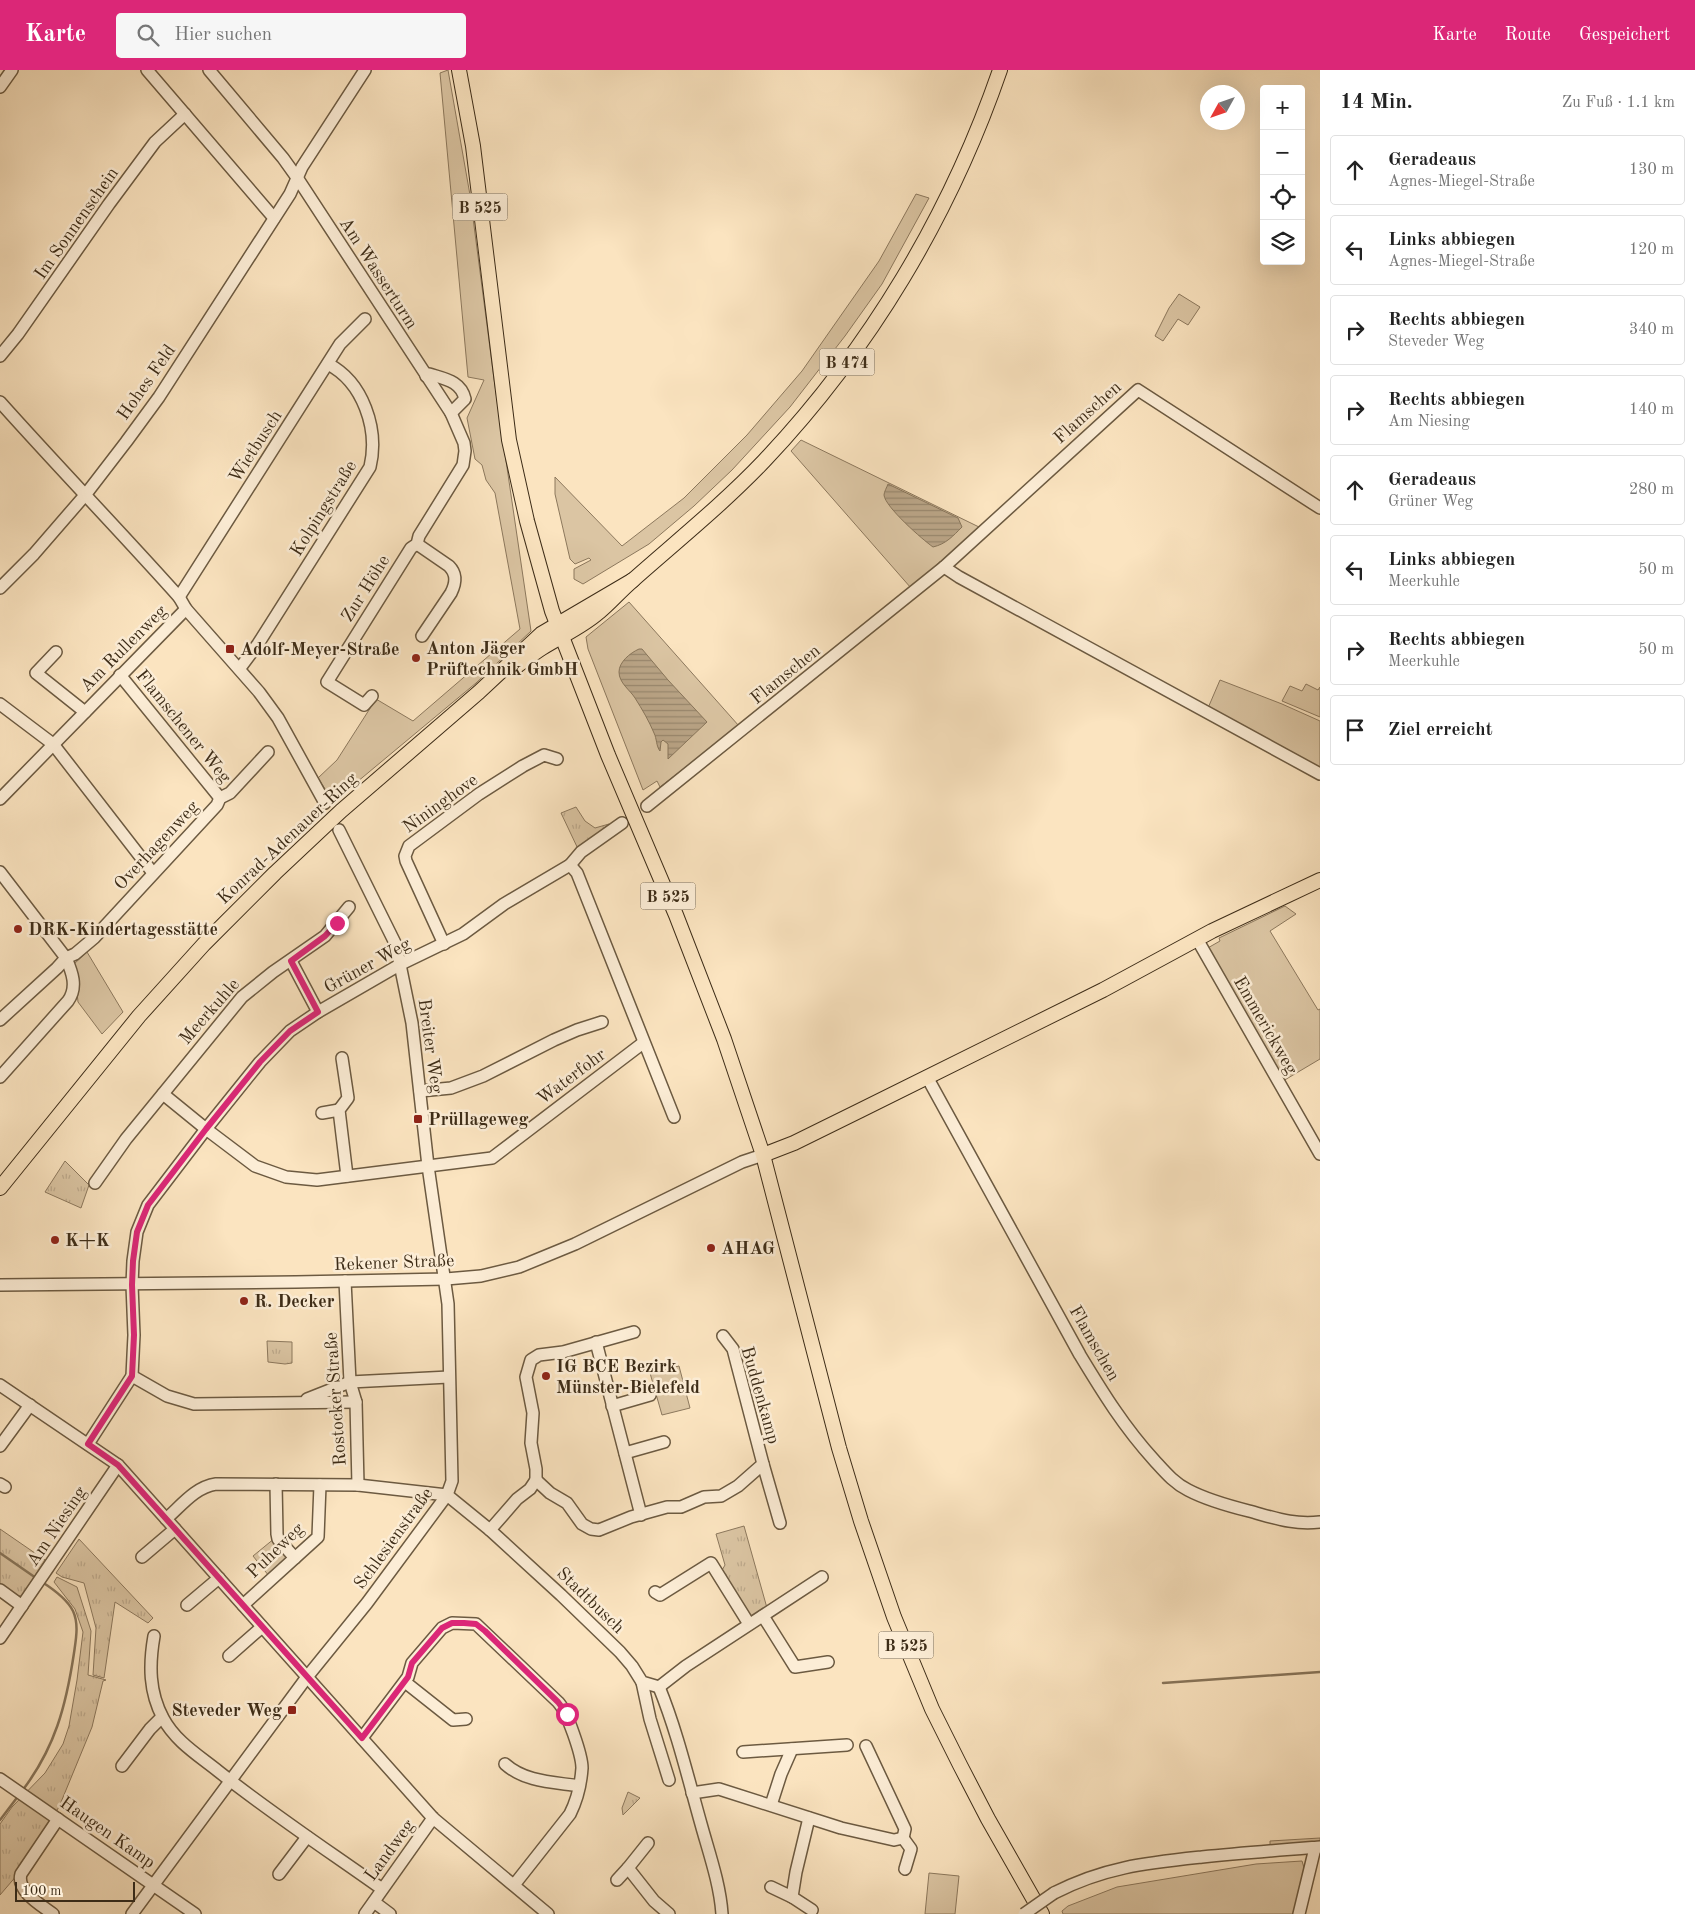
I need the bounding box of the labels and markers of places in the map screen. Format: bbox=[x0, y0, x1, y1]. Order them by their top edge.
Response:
place label: Anton Jäger Prüftechnik GmbH bbox=[426, 640, 579, 679]
place label: Adolf-Meyer-Straße bbox=[240, 641, 399, 659]
marker: Adolf-Meyer-Straße bbox=[224, 643, 236, 655]
marker: Anton Jäger Prüftechnik GmbH bbox=[410, 652, 422, 664]
place label: DRK-Kindertagesstätte bbox=[28, 921, 218, 939]
marker: DRK-Kindertagesstätte bbox=[12, 923, 24, 935]
place label: Prüllageweg bbox=[428, 1111, 529, 1129]
marker: Prüllageweg bbox=[412, 1113, 424, 1125]
place label: K+K bbox=[65, 1232, 110, 1250]
marker: K+K bbox=[49, 1234, 61, 1246]
place label: AHAG bbox=[721, 1240, 775, 1258]
marker: AHAG bbox=[705, 1242, 717, 1254]
place label: R. Decker bbox=[254, 1293, 335, 1311]
marker: R. Decker bbox=[238, 1295, 250, 1307]
place label: IG BCE Bezirk Münster-Bielefeld bbox=[556, 1358, 700, 1397]
marker: IG BCE Bezirk Münster-Bielefeld bbox=[540, 1370, 552, 1382]
place label: Steveder Weg bbox=[172, 1702, 282, 1720]
marker: Steveder Weg bbox=[286, 1704, 298, 1716]

